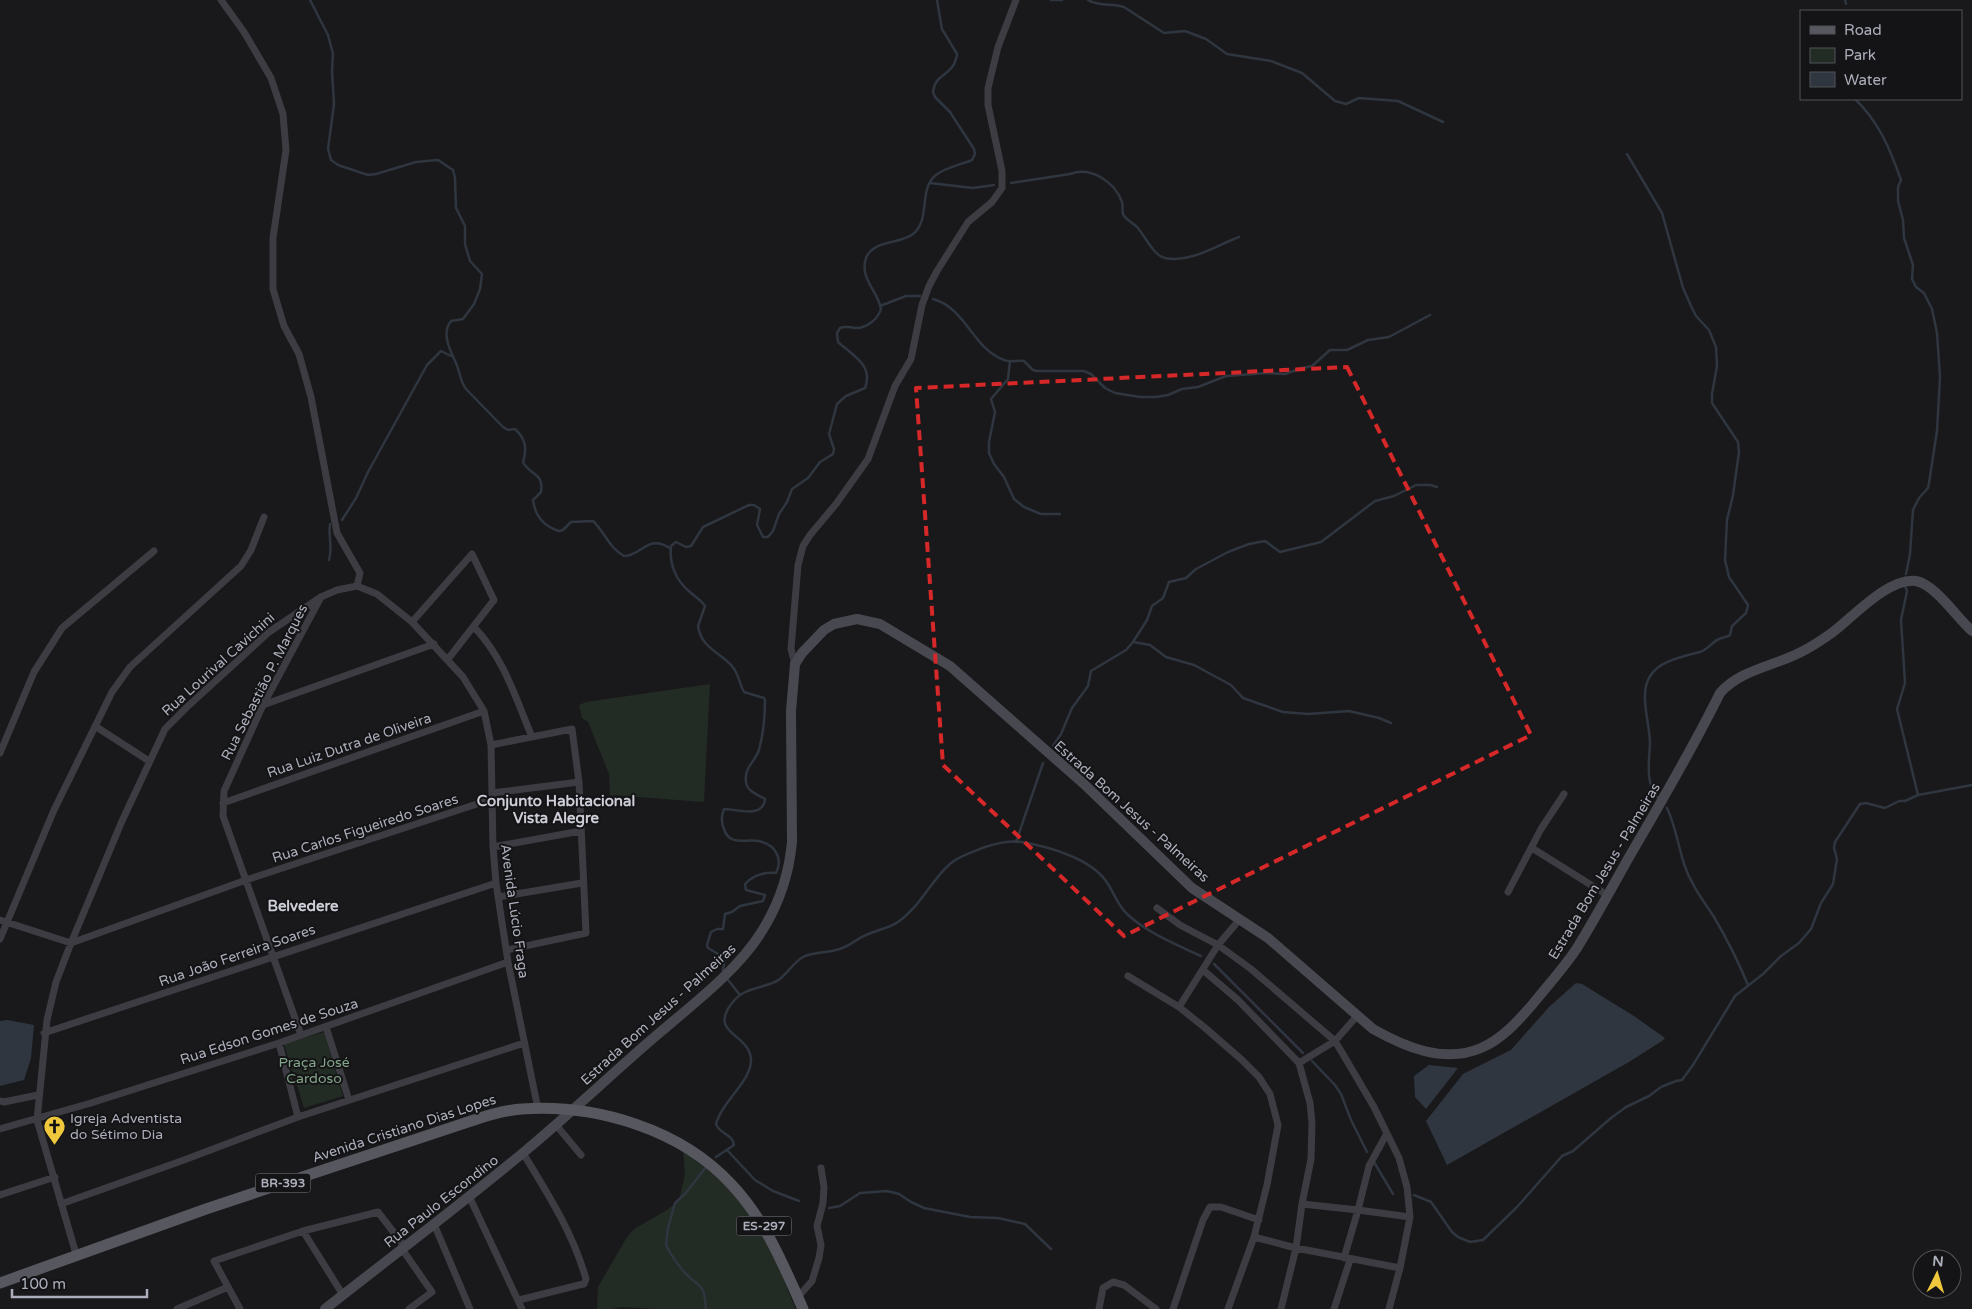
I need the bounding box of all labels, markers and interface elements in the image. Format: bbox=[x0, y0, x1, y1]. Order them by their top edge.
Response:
legend bbox=[1800, 10, 1962, 100]
text: Road bbox=[1844, 21, 1882, 39]
text: Park bbox=[1844, 46, 1876, 64]
text: Water bbox=[1844, 71, 1887, 89]
street label: Rua Sebastião P. Marques bbox=[218, 601, 311, 763]
street label: Rua Lourival Cavichini bbox=[158, 609, 278, 720]
street label: Rua Luiz Dutra de Oliveira bbox=[265, 709, 433, 782]
street label: Estrada Bom Jesus - Palmeiras bbox=[1051, 737, 1213, 886]
street label: Estrada Bom Jesus - Palmeiras bbox=[1545, 780, 1664, 963]
street label: Rua Carlos Figueiredo Soares bbox=[270, 790, 461, 867]
district label: Conjunto Habitacional Vista Alegre bbox=[477, 792, 635, 828]
street label: Avenida Lúcio Fraga bbox=[497, 843, 532, 979]
district label: Belvedere bbox=[268, 897, 339, 915]
street label: Rua João Ferreira Soares bbox=[157, 921, 318, 990]
street label: Estrada Bom Jesus - Palmeiras bbox=[577, 940, 740, 1089]
street label: Rua Edson Gomes de Souza bbox=[178, 995, 360, 1068]
park label: Praça José Cardoso bbox=[278, 1054, 350, 1087]
street label: Avenida Cristiano Dias Lopes bbox=[310, 1091, 498, 1166]
place label: Igreja Adventista do Sétimo Dia bbox=[70, 1110, 182, 1143]
church icon: Igreja Adventista do Sétimo Dia bbox=[42, 1114, 66, 1145]
street label: Rua Paulo Escondino bbox=[381, 1151, 502, 1251]
road number: BR-393 bbox=[256, 1174, 310, 1192]
road number: ES-297 bbox=[736, 1216, 792, 1236]
north arrow bbox=[1912, 1249, 1962, 1299]
text: N bbox=[1932, 1253, 1944, 1271]
scale bar bbox=[12, 1266, 148, 1298]
text: 100 m bbox=[20, 1275, 66, 1293]

